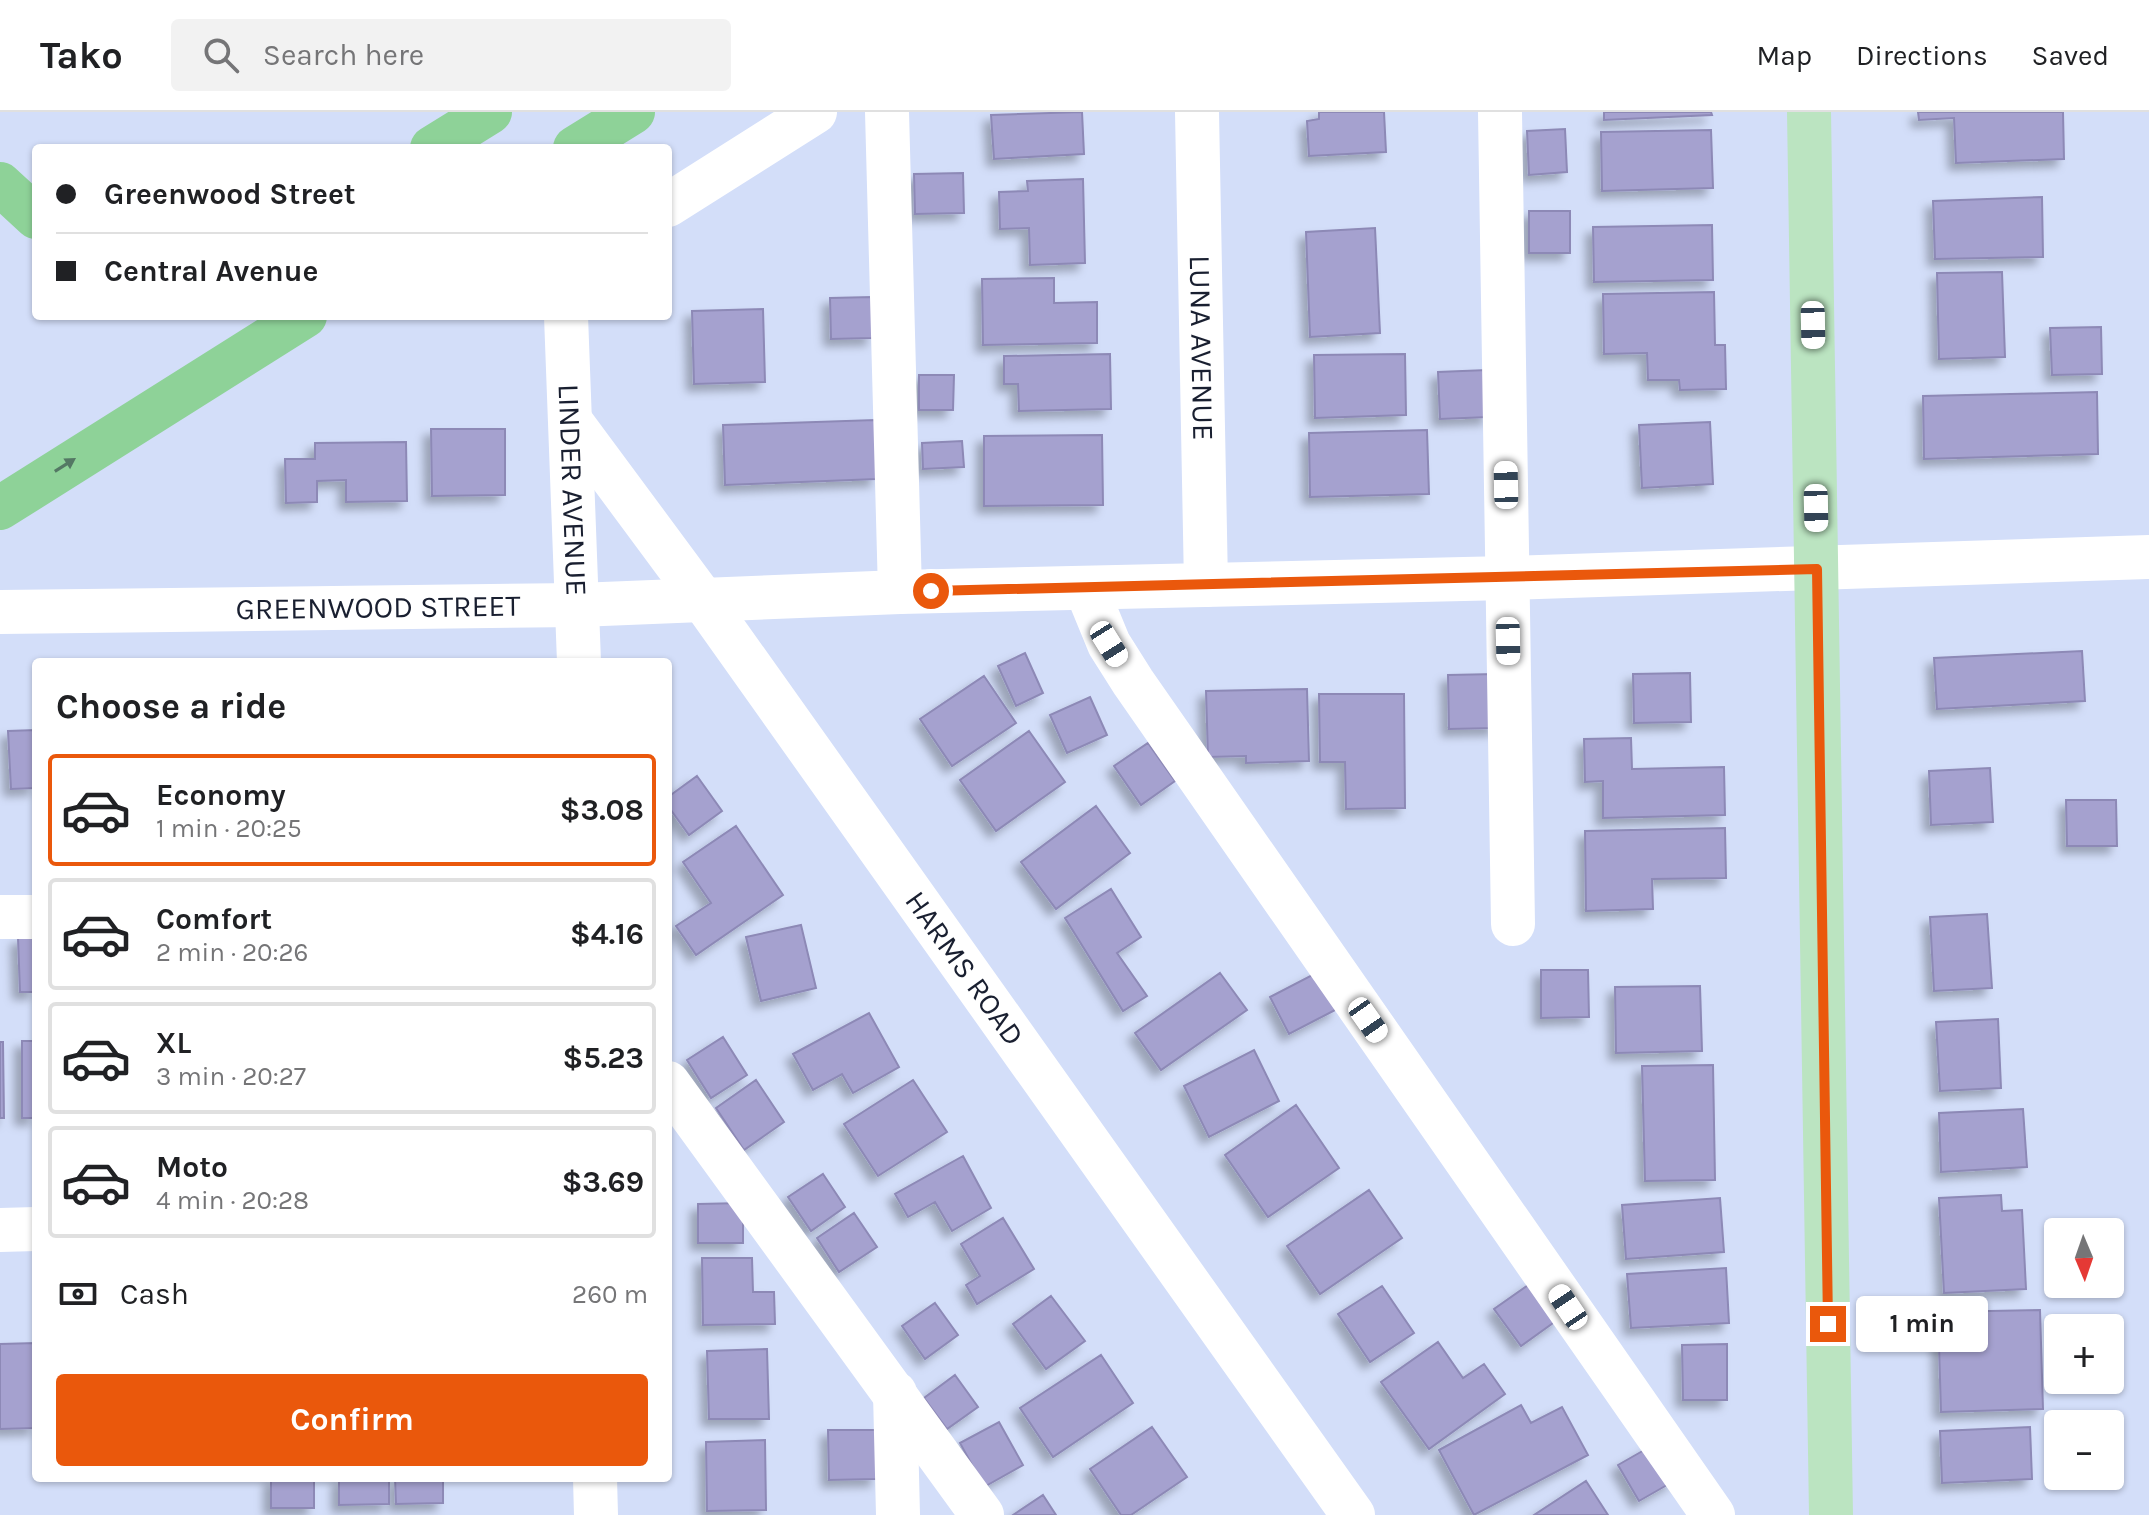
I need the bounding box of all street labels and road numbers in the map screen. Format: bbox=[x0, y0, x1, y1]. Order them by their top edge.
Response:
street label: LUNA AVENUE bbox=[1182, 255, 1221, 441]
street label: LINDER AVENUE bbox=[551, 383, 595, 597]
street label: GREENWOOD STREET bbox=[235, 588, 521, 627]
street label: HARMS ROAD bbox=[897, 884, 1032, 1053]

